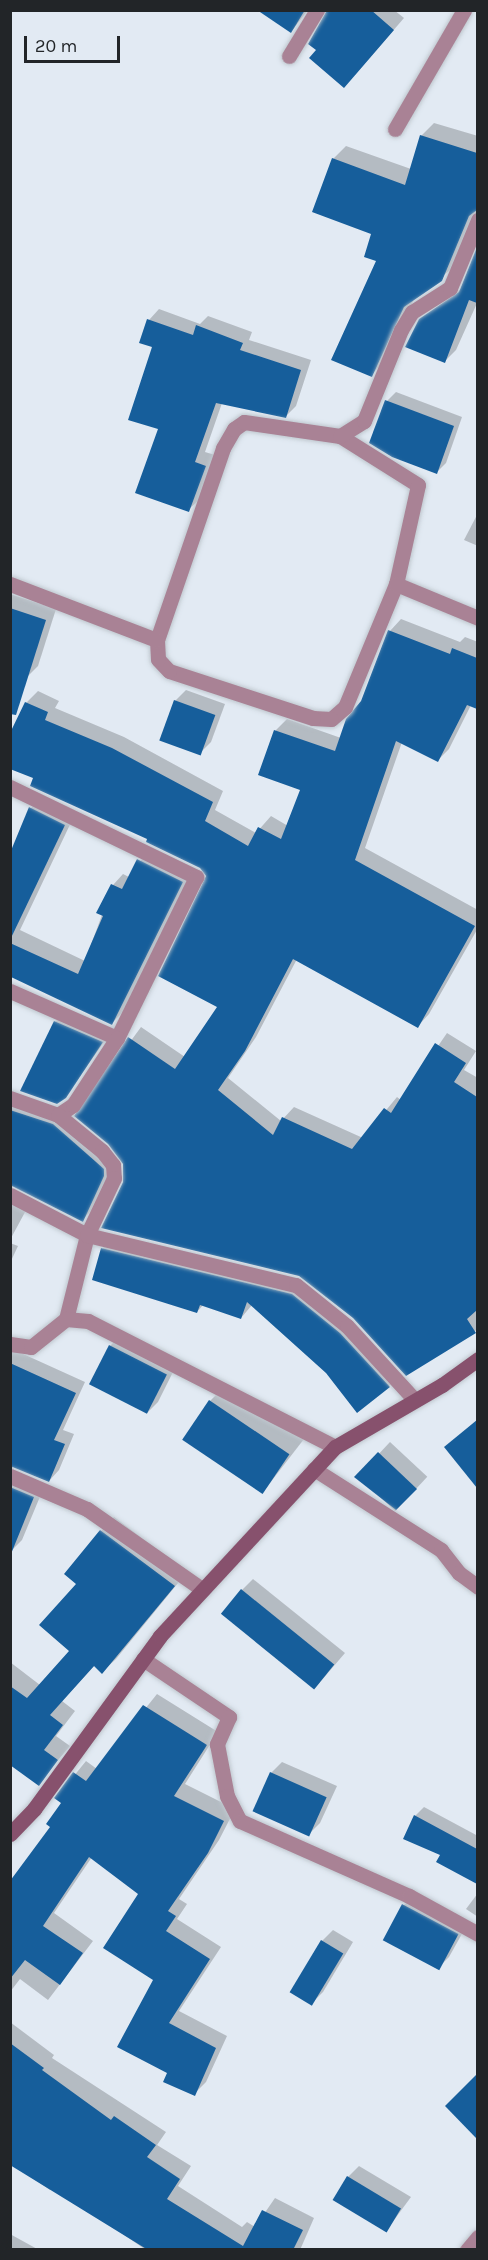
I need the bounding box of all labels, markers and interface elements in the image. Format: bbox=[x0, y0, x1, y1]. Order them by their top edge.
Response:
scale bar bbox=[27, 24, 123, 62]
text: 20 m bbox=[35, 35, 77, 57]

